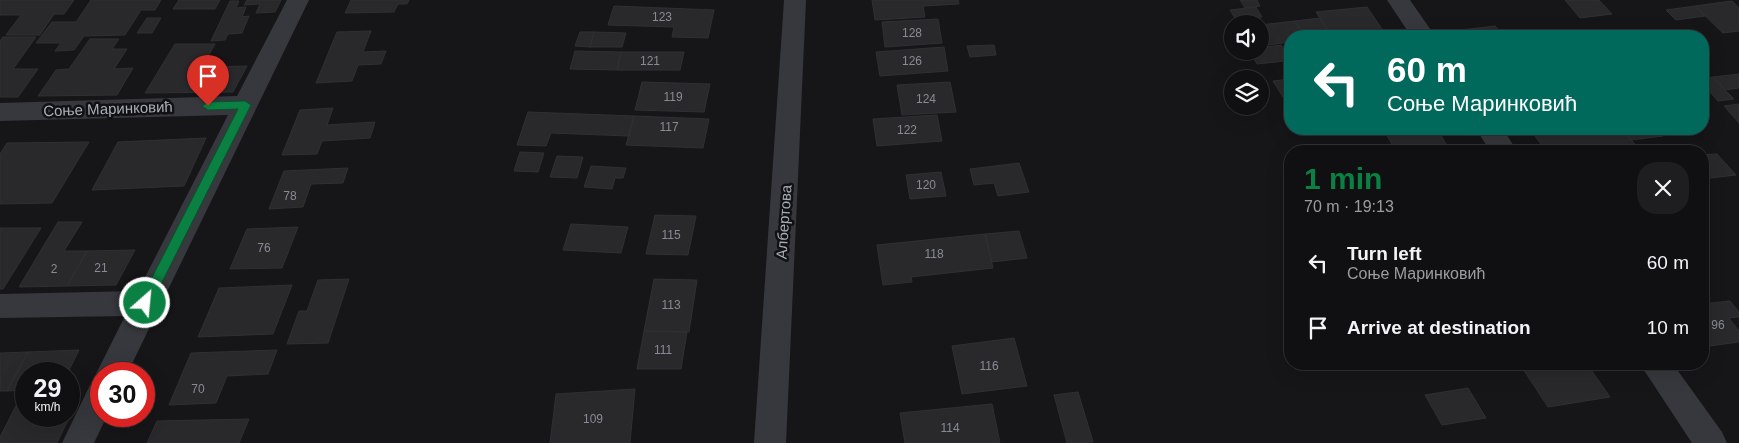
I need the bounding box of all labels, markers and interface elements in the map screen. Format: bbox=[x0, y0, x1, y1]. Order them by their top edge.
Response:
house number: 123 bbox=[652, 10, 672, 24]
map controls bbox=[1224, 15, 1269, 115]
button: sound bbox=[1224, 15, 1269, 60]
house number: 128 bbox=[902, 26, 922, 40]
icon: left bbox=[1304, 50, 1369, 115]
text: 60 m bbox=[1387, 50, 1467, 89]
house number: 121 bbox=[640, 54, 660, 68]
house number: 126 bbox=[902, 54, 922, 68]
pin bbox=[187, 55, 229, 106]
icon: arrive bbox=[194, 62, 222, 90]
button: layers bbox=[1224, 70, 1269, 115]
house number: 119 bbox=[663, 90, 683, 104]
text: Соње Маринковић bbox=[1387, 91, 1577, 116]
house number: 124 bbox=[916, 92, 936, 106]
street label: Соње Маринковић bbox=[43, 98, 173, 119]
house number: 117 bbox=[659, 120, 679, 134]
house number: 122 bbox=[897, 123, 917, 137]
text: 1 min bbox=[1304, 162, 1382, 195]
button: close bbox=[1637, 162, 1689, 214]
house number: 120 bbox=[916, 178, 936, 192]
street label: Албертова bbox=[772, 183, 795, 260]
house number: 78 bbox=[283, 189, 297, 203]
text: 70 m · 19:13 bbox=[1304, 198, 1394, 215]
house number: 115 bbox=[661, 228, 681, 242]
house number: 76 bbox=[257, 241, 271, 255]
text: Turn left bbox=[1347, 243, 1422, 264]
house number: 118 bbox=[924, 247, 944, 261]
icon: left bbox=[1304, 249, 1332, 277]
text: 60 m bbox=[1647, 252, 1689, 273]
house number: 21 bbox=[94, 261, 108, 275]
house number: 2 bbox=[51, 262, 58, 276]
text: Соње Маринковић bbox=[1347, 265, 1485, 282]
position arrow bbox=[118, 276, 170, 328]
house number: 113 bbox=[661, 298, 681, 312]
icon: arrive bbox=[1304, 314, 1332, 342]
text: Arrive at destination bbox=[1347, 317, 1531, 338]
text: 10 m bbox=[1647, 317, 1689, 338]
house number: 96 bbox=[1711, 318, 1725, 332]
house number: 111 bbox=[654, 343, 672, 357]
house number: 116 bbox=[979, 359, 999, 373]
speed limit sign: 30 bbox=[90, 362, 155, 427]
text: 29 bbox=[34, 374, 61, 402]
house number: 70 bbox=[191, 382, 205, 396]
text: km/h bbox=[34, 400, 61, 414]
house number: 109 bbox=[583, 412, 603, 426]
house number: 114 bbox=[940, 421, 960, 435]

